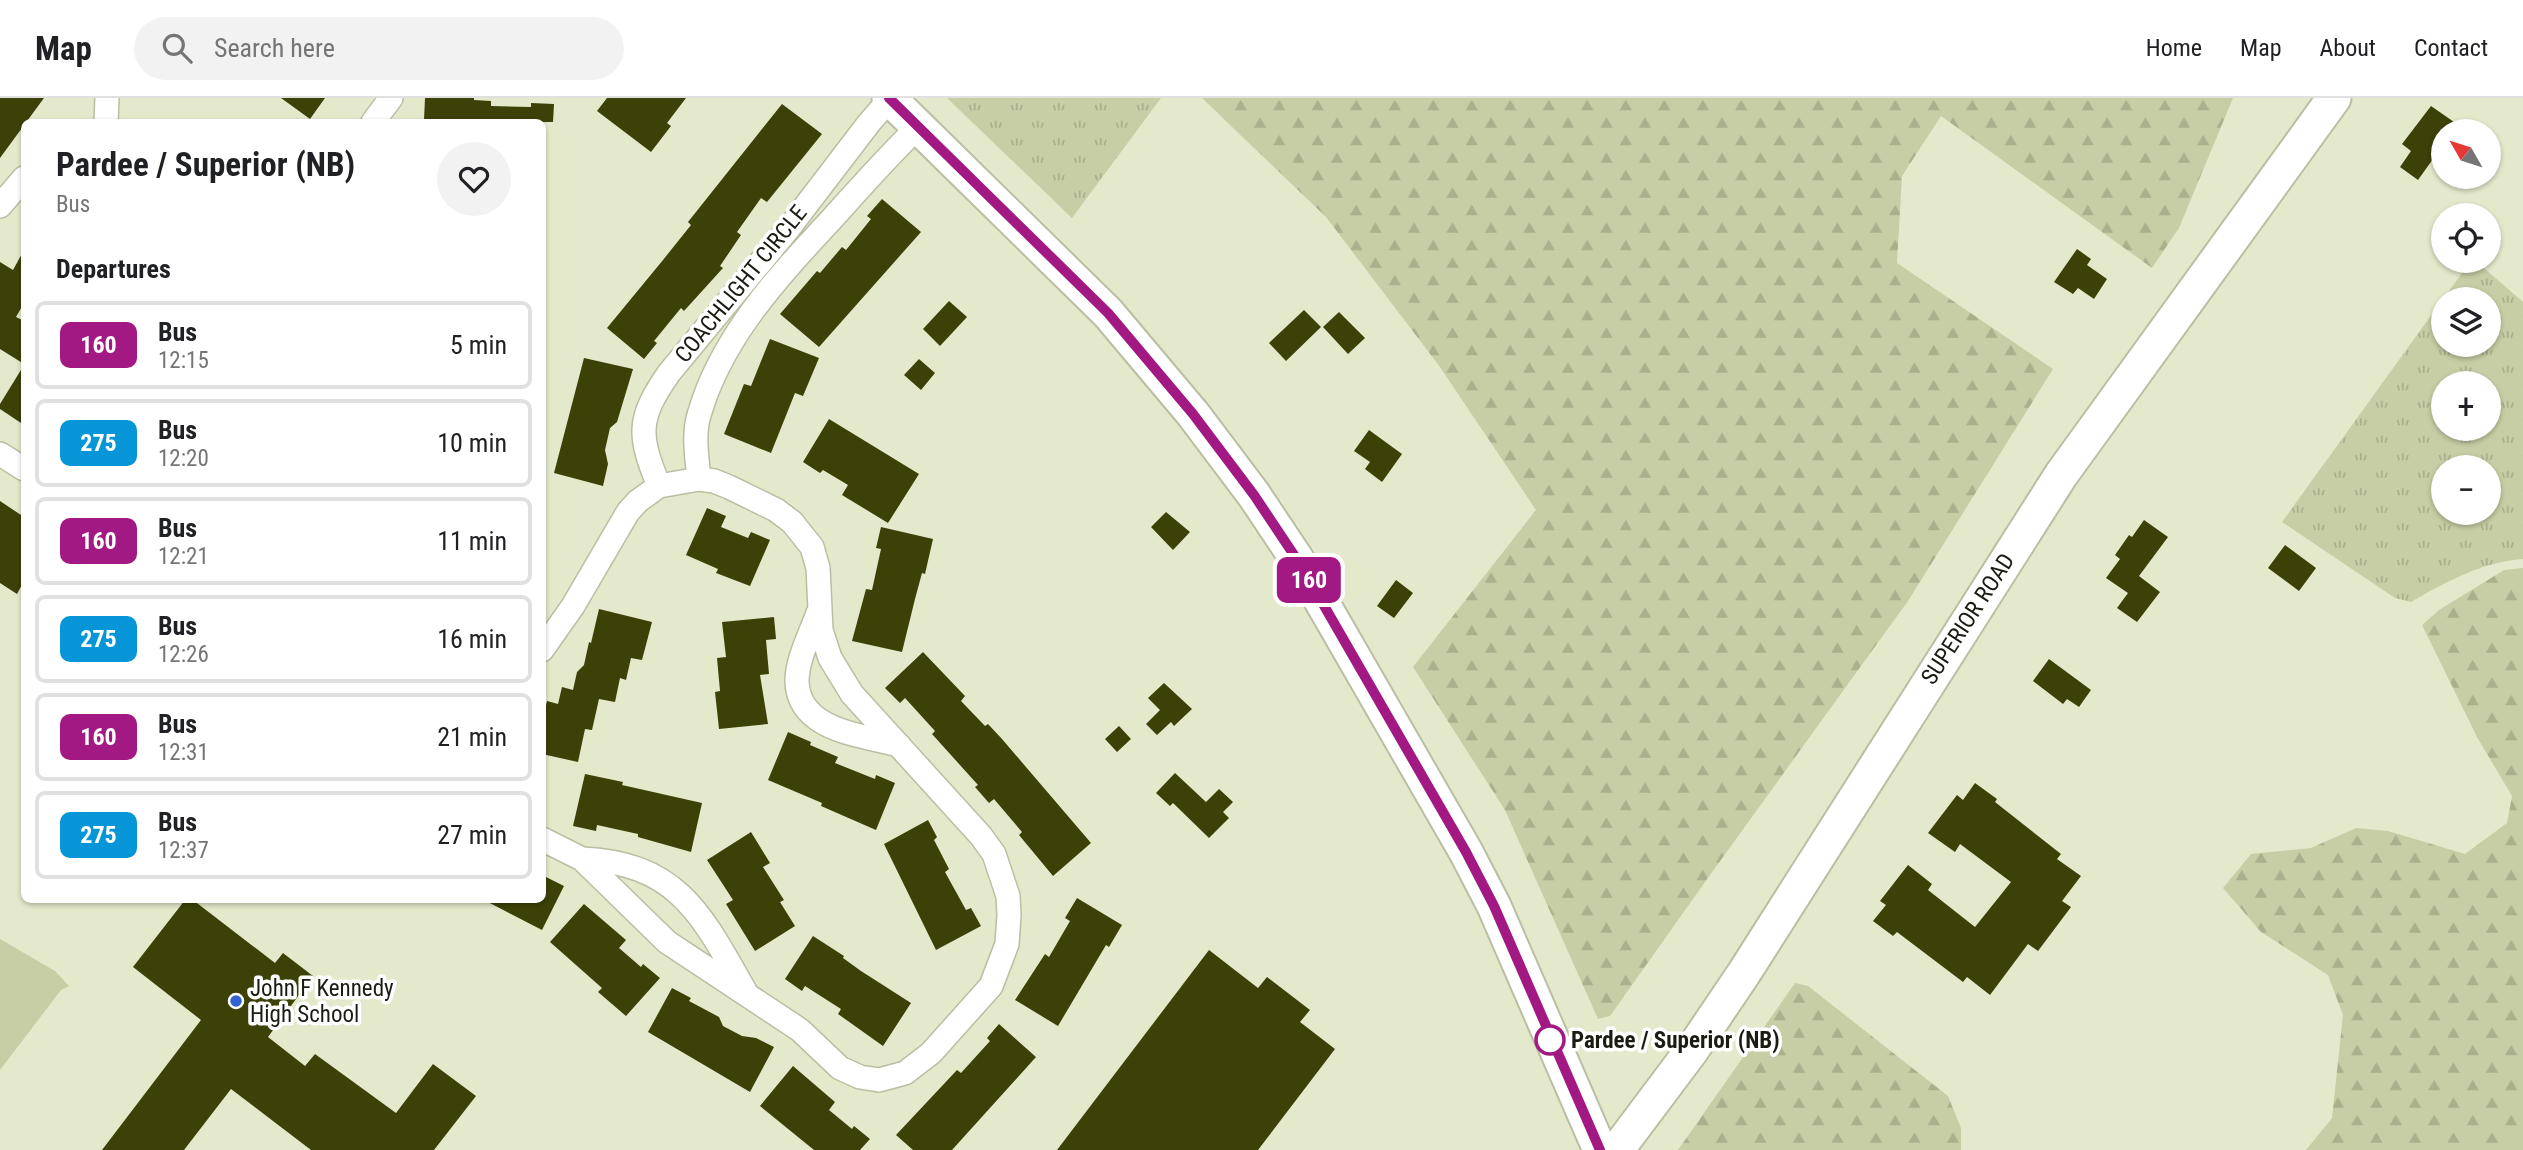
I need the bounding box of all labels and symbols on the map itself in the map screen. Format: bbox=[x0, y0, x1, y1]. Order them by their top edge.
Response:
north arrow bbox=[2431, 119, 2501, 189]
street label: COACHLIGHT CIRCLE bbox=[669, 200, 813, 368]
street label: SUPERIOR ROAD bbox=[1916, 549, 2020, 689]
line badge: 160 bbox=[1269, 557, 1349, 603]
place label: John F Kennedy High School bbox=[250, 975, 394, 1028]
marker: John F Kennedy High School bbox=[228, 993, 244, 1009]
marker: Pardee / Superior (NB) bbox=[1535, 1025, 1565, 1055]
place label: Pardee / Superior (NB) bbox=[1571, 1027, 1780, 1054]

